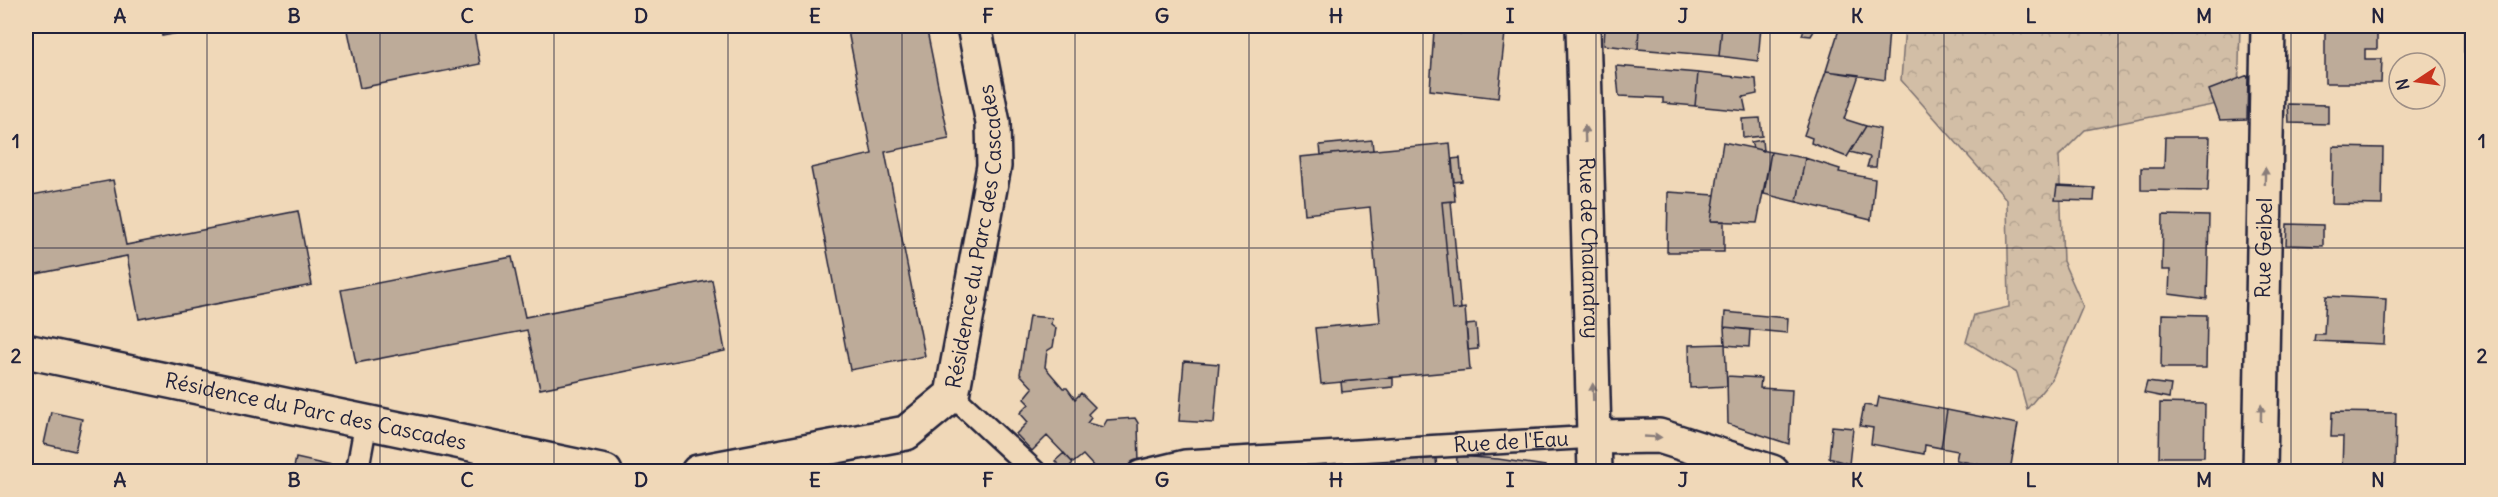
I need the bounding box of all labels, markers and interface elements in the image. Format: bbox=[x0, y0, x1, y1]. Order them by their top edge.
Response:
text: A bbox=[114, 3, 127, 28]
text: B bbox=[287, 3, 301, 28]
text: C bbox=[460, 3, 474, 28]
text: D bbox=[634, 3, 648, 28]
text: E bbox=[809, 3, 821, 28]
text: F bbox=[982, 3, 994, 28]
text: G bbox=[1155, 3, 1169, 28]
text: H bbox=[1329, 3, 1343, 28]
text: I bbox=[1506, 3, 1515, 28]
text: J bbox=[1678, 3, 1689, 28]
text: K bbox=[1851, 3, 1864, 28]
text: L bbox=[2026, 3, 2037, 28]
text: M bbox=[2196, 3, 2212, 28]
text: N bbox=[2371, 3, 2385, 28]
north arrow bbox=[2387, 51, 2447, 111]
text: N bbox=[2391, 77, 2413, 92]
street label: Résidence du Parc des Cascades bbox=[939, 82, 1008, 391]
one-way arrow bbox=[1580, 125, 1589, 144]
text: 1 bbox=[12, 128, 20, 153]
text: 1 bbox=[2478, 128, 2486, 153]
street label: Rue de Chalandray bbox=[1574, 157, 1605, 339]
one-way arrow bbox=[2261, 167, 2270, 186]
street label: Rue Geibel bbox=[2249, 197, 2278, 299]
text: 2 bbox=[11, 343, 22, 368]
text: 2 bbox=[2477, 343, 2488, 368]
street label: Résidence du Parc des Cascades bbox=[162, 366, 469, 456]
one-way arrow bbox=[1589, 383, 1598, 402]
one-way arrow bbox=[2256, 404, 2266, 423]
street label: Rue de l'Eau bbox=[1453, 425, 1569, 458]
one-way arrow bbox=[1644, 432, 1663, 442]
text: A bbox=[114, 467, 127, 492]
text: B bbox=[287, 467, 301, 492]
text: C bbox=[460, 467, 474, 492]
text: D bbox=[634, 467, 648, 492]
text: E bbox=[809, 467, 821, 492]
text: F bbox=[982, 467, 994, 492]
text: G bbox=[1155, 467, 1169, 492]
text: H bbox=[1329, 467, 1343, 492]
text: I bbox=[1506, 467, 1515, 492]
text: J bbox=[1678, 467, 1689, 492]
text: K bbox=[1851, 467, 1864, 492]
text: L bbox=[2026, 467, 2037, 492]
text: M bbox=[2196, 467, 2212, 492]
text: N bbox=[2371, 467, 2385, 492]

